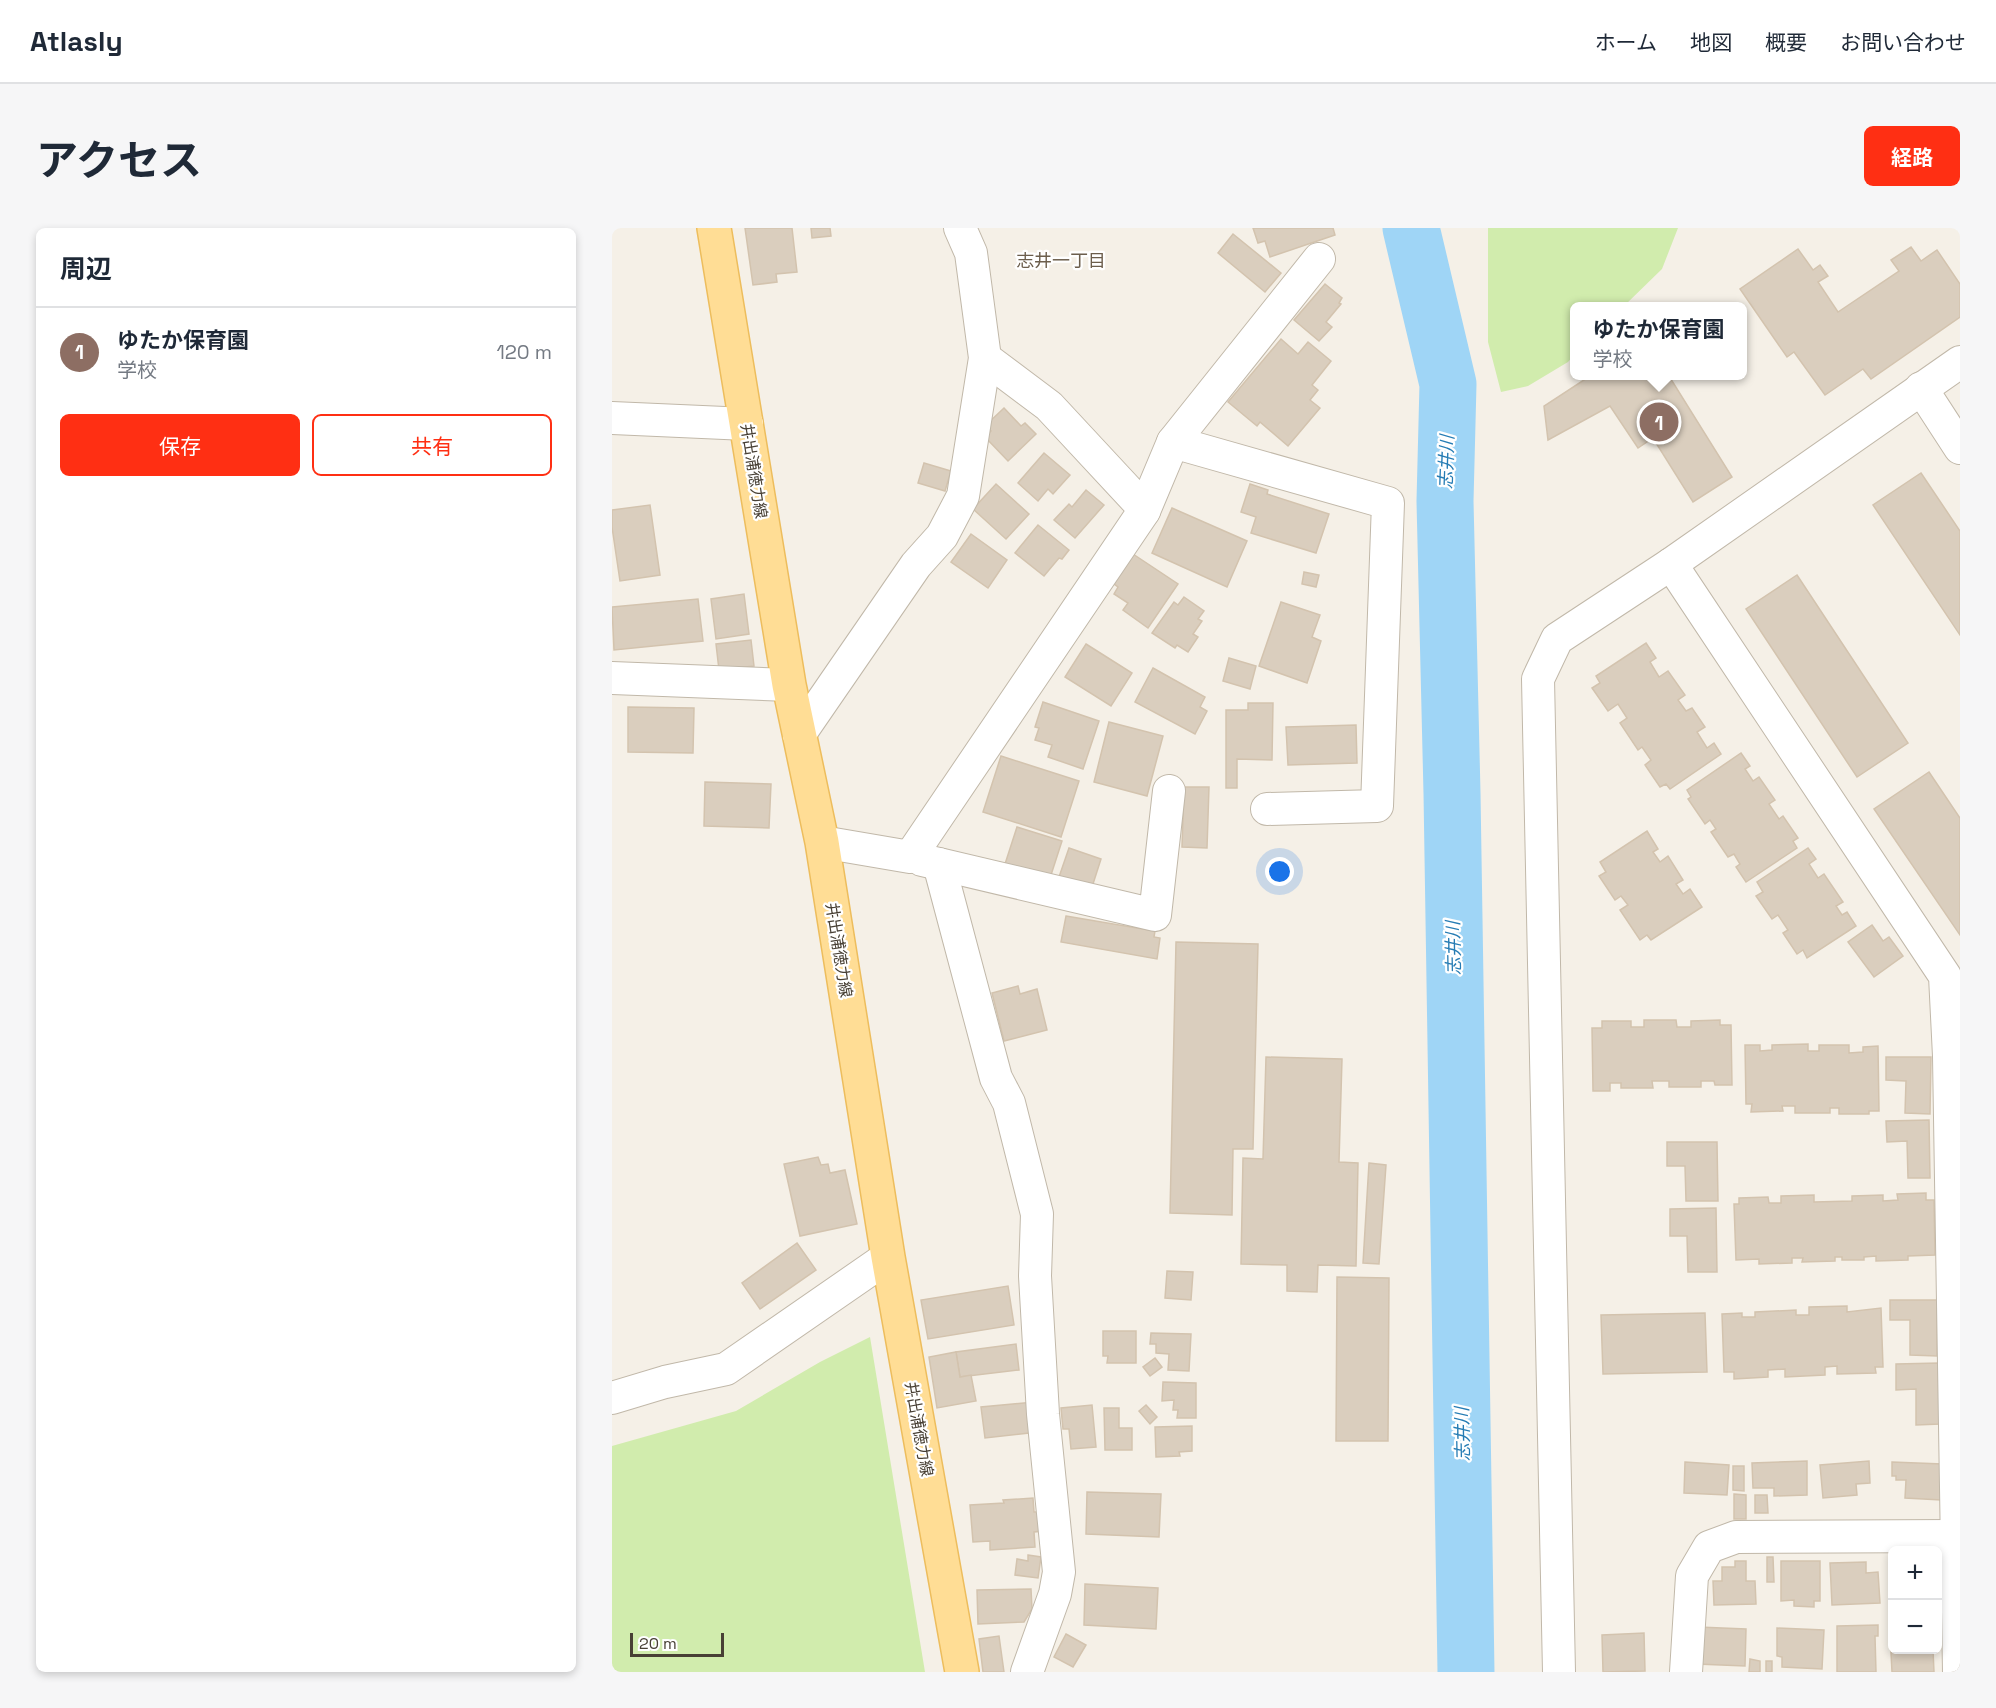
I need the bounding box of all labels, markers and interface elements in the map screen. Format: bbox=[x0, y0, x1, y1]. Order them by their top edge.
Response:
text: Atlasly bbox=[30, 23, 123, 59]
text: ホーム bbox=[1595, 29, 1657, 56]
text: 地図 bbox=[1690, 29, 1732, 56]
text: 概要 bbox=[1765, 29, 1807, 56]
text: お問い合わせ bbox=[1840, 29, 1966, 56]
button: 経路 bbox=[1864, 126, 1960, 186]
text: アクセス bbox=[36, 134, 202, 187]
district label: 志井一丁目 bbox=[1016, 249, 1106, 272]
text: 周辺 bbox=[60, 252, 112, 286]
popup bbox=[1570, 302, 1747, 380]
text: ゆたか保育園 bbox=[1592, 315, 1725, 343]
text: ゆたか保育園 bbox=[117, 326, 249, 354]
text: 1 bbox=[75, 339, 84, 365]
text: 120 m bbox=[496, 339, 552, 365]
text: 学校 bbox=[1592, 346, 1632, 372]
text: 学校 bbox=[117, 357, 157, 383]
pin: 1 bbox=[1640, 400, 1678, 444]
button: 保存 bbox=[60, 414, 300, 476]
button: 共有 bbox=[312, 414, 552, 476]
street label: 井出浦徳力線 bbox=[736, 422, 772, 520]
water label: 志井川 bbox=[1434, 433, 1459, 489]
your location bbox=[1265, 857, 1294, 886]
street label: 井出浦徳力線 bbox=[821, 901, 857, 999]
water label: 志井川 bbox=[1441, 919, 1465, 975]
street label: 井出浦徳力線 bbox=[900, 1380, 938, 1478]
water label: 志井川 bbox=[1450, 1405, 1474, 1461]
map controls bbox=[1888, 1546, 1942, 1654]
button: + bbox=[1888, 1546, 1942, 1600]
button: − bbox=[1888, 1600, 1942, 1654]
scale bar bbox=[630, 1630, 724, 1658]
text: 20 m bbox=[639, 1633, 677, 1654]

